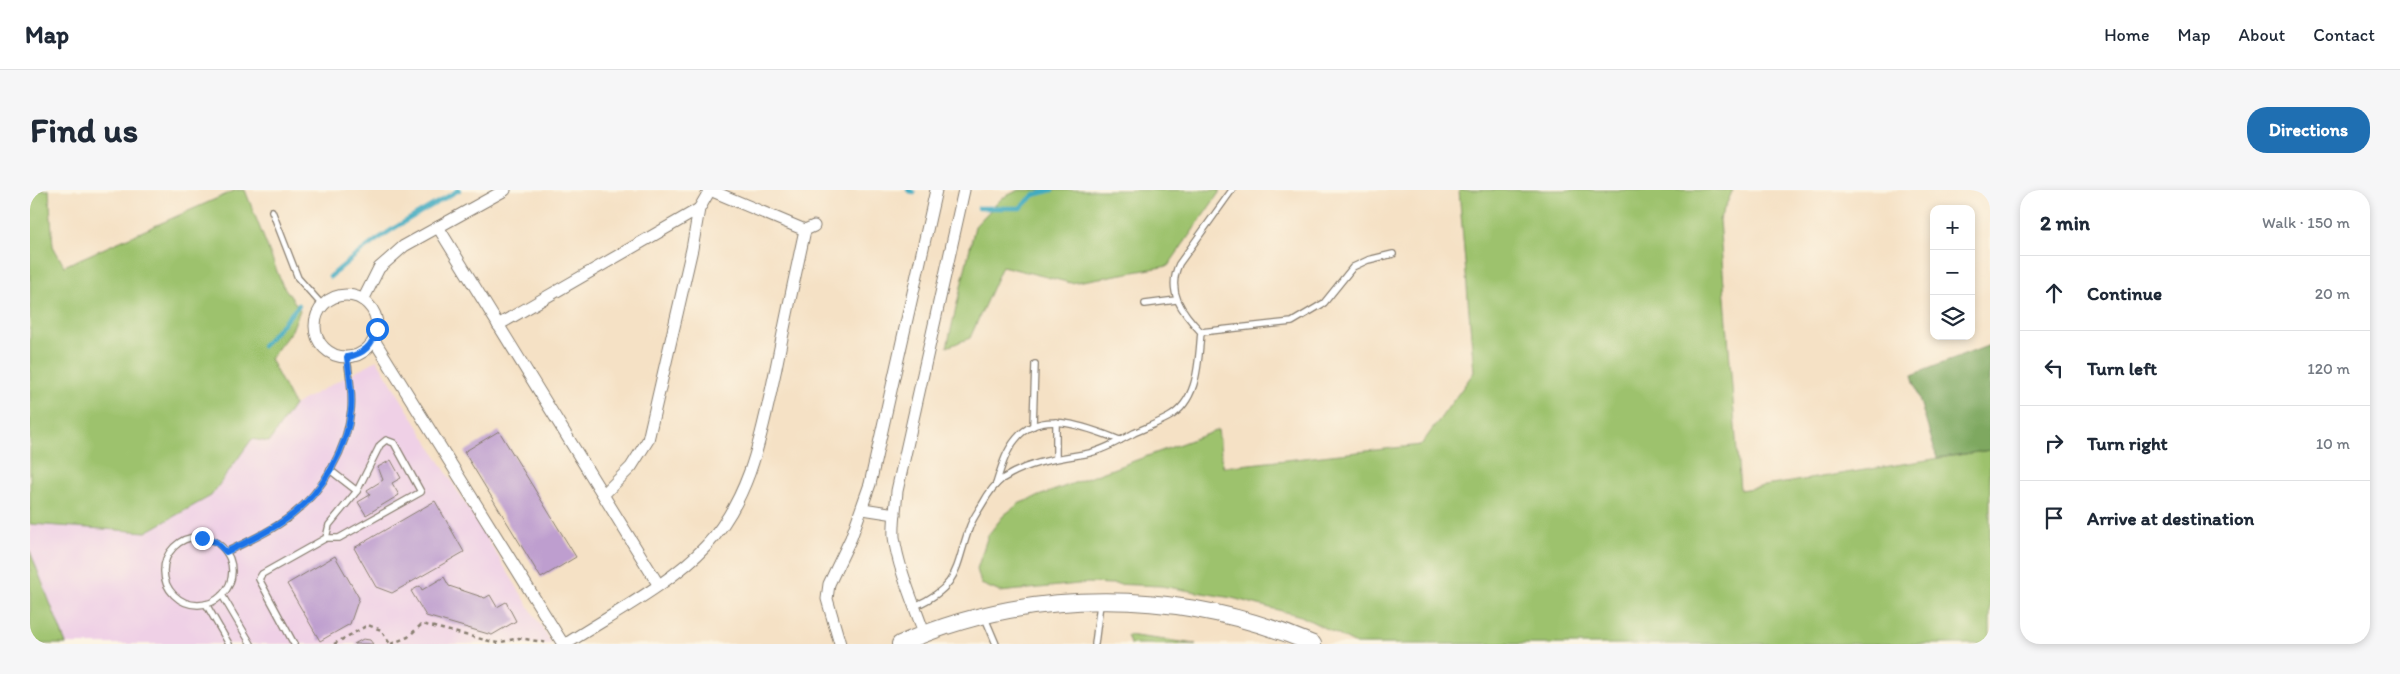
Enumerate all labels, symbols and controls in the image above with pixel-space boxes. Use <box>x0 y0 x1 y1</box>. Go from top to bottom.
text: Map <box>25 20 69 49</box>
text: Home <box>2104 24 2150 46</box>
text: Map <box>2178 24 2211 46</box>
text: About <box>2239 24 2285 46</box>
text: Contact <box>2313 24 2375 46</box>
button: Directions <box>2247 107 2370 153</box>
text: Find us <box>30 109 138 151</box>
map controls <box>1930 205 1975 340</box>
button: + <box>1930 205 1975 250</box>
text: 2 min <box>2040 210 2090 235</box>
text: Walk · 150 m <box>2262 213 2350 232</box>
button: − <box>1930 250 1975 295</box>
icon: ahead <box>2040 279 2068 307</box>
text: Continue <box>2087 282 2162 305</box>
text: 20 m <box>2315 284 2350 303</box>
button: layers <box>1930 295 1975 340</box>
route start <box>366 318 389 341</box>
icon: left <box>2040 354 2068 382</box>
text: Turn left <box>2087 357 2157 380</box>
text: 120 m <box>2307 359 2350 378</box>
icon: right <box>2040 429 2068 457</box>
text: Turn right <box>2087 432 2168 455</box>
text: 10 m <box>2316 434 2350 453</box>
icon: arrive <box>2040 504 2068 532</box>
text: Arrive at destination <box>2087 507 2254 530</box>
route end <box>191 527 214 550</box>

